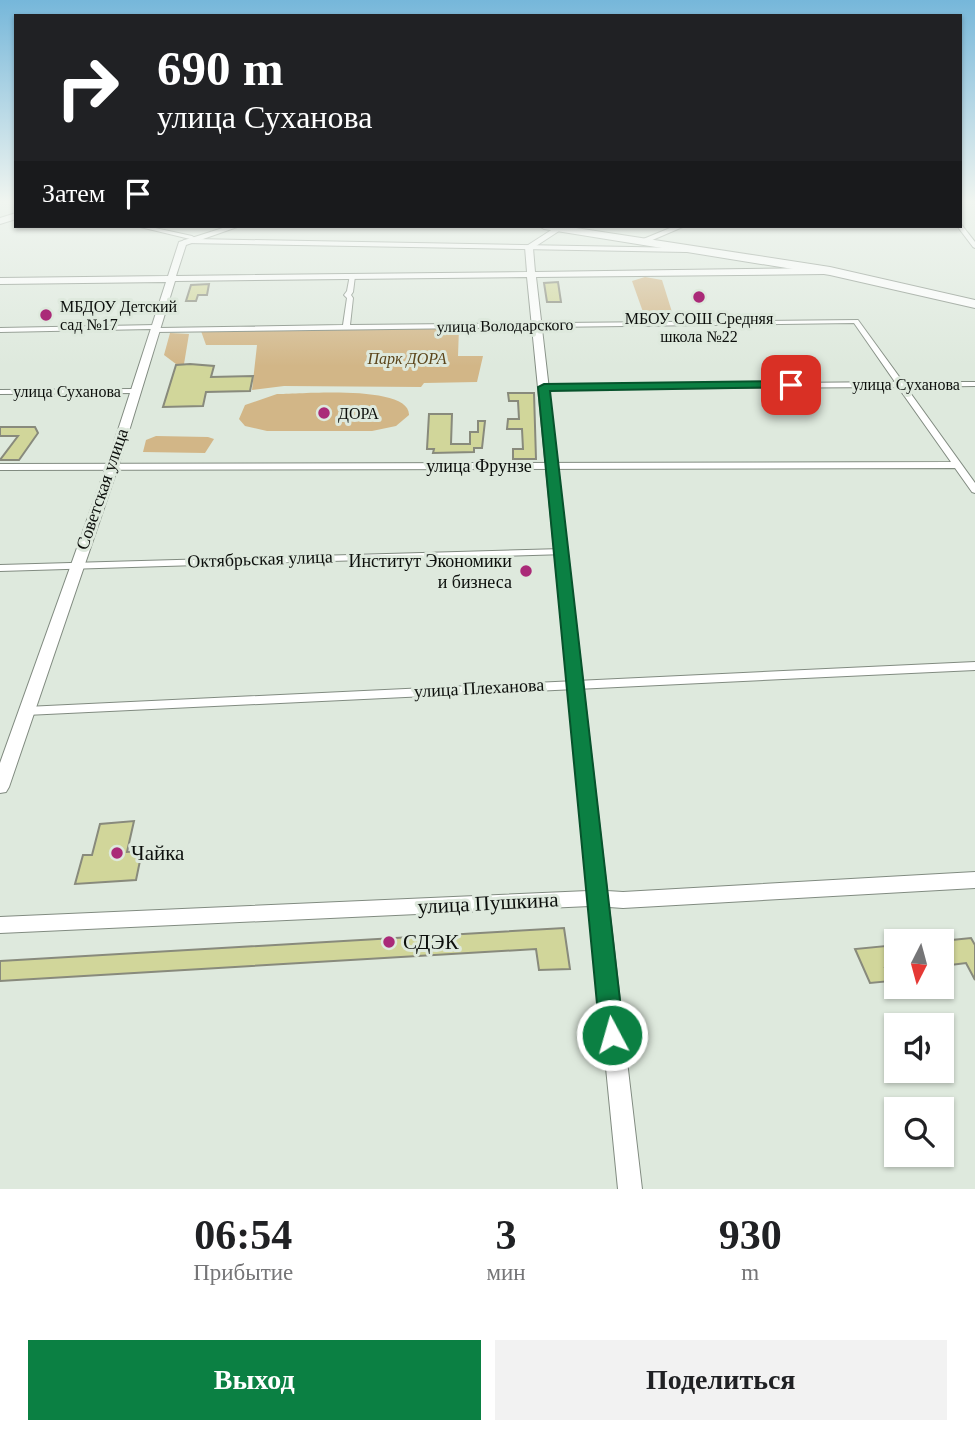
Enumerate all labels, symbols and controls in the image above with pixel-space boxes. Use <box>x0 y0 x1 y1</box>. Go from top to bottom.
text: 690 m <box>157 41 284 96</box>
icon: right <box>42 42 133 133</box>
text: улица Суханова <box>157 99 372 135</box>
icon: arrive <box>119 175 157 213</box>
text: Затем <box>42 179 105 208</box>
marker: МБОУ СОШ Средняя школа №22 <box>691 289 707 305</box>
place label: МБДОУ Детский сад №17 <box>60 298 178 334</box>
marker: МБДОУ Детский сад №17 <box>38 307 54 323</box>
place label: МБОУ СОШ Средняя школа №22 <box>625 310 774 345</box>
street label: улица Володарского <box>436 316 574 336</box>
park label: Парк ДОРА <box>367 350 447 368</box>
pin <box>761 355 821 415</box>
icon: arrive <box>772 366 810 404</box>
street label: улица Суханова <box>852 376 960 394</box>
street label: улица Суханова <box>13 383 121 401</box>
marker: ДОРА <box>316 405 332 421</box>
place label: ДОРА <box>338 405 379 423</box>
street label: Советская улица <box>72 426 132 552</box>
street label: улица Фрунзе <box>426 456 532 476</box>
street label: Октябрьская улица <box>187 546 333 572</box>
place label: Институт Экономики и бизнеса <box>348 551 512 592</box>
marker: Институт Экономики и бизнеса <box>518 563 534 579</box>
street label: улица Плеханова <box>413 675 545 701</box>
place label: Чайка <box>131 841 185 865</box>
marker: Чайка <box>109 845 125 861</box>
street label: улица Пушкина <box>417 887 560 919</box>
north arrow <box>884 929 954 999</box>
map controls <box>884 929 954 1167</box>
place label: СДЭК <box>403 930 460 954</box>
marker: СДЭК <box>381 934 397 950</box>
position arrow <box>575 998 649 1072</box>
button: sound <box>884 1013 954 1083</box>
button: search <box>884 1097 954 1167</box>
text: 06:54 <box>194 1212 292 1258</box>
text: 3 <box>496 1212 517 1258</box>
text: 930 <box>719 1212 782 1258</box>
text: Прибытие <box>193 1260 293 1285</box>
text: мин <box>486 1260 526 1285</box>
text: m <box>741 1260 759 1285</box>
button: Выход <box>28 1340 481 1420</box>
button: Поделиться <box>495 1340 947 1420</box>

